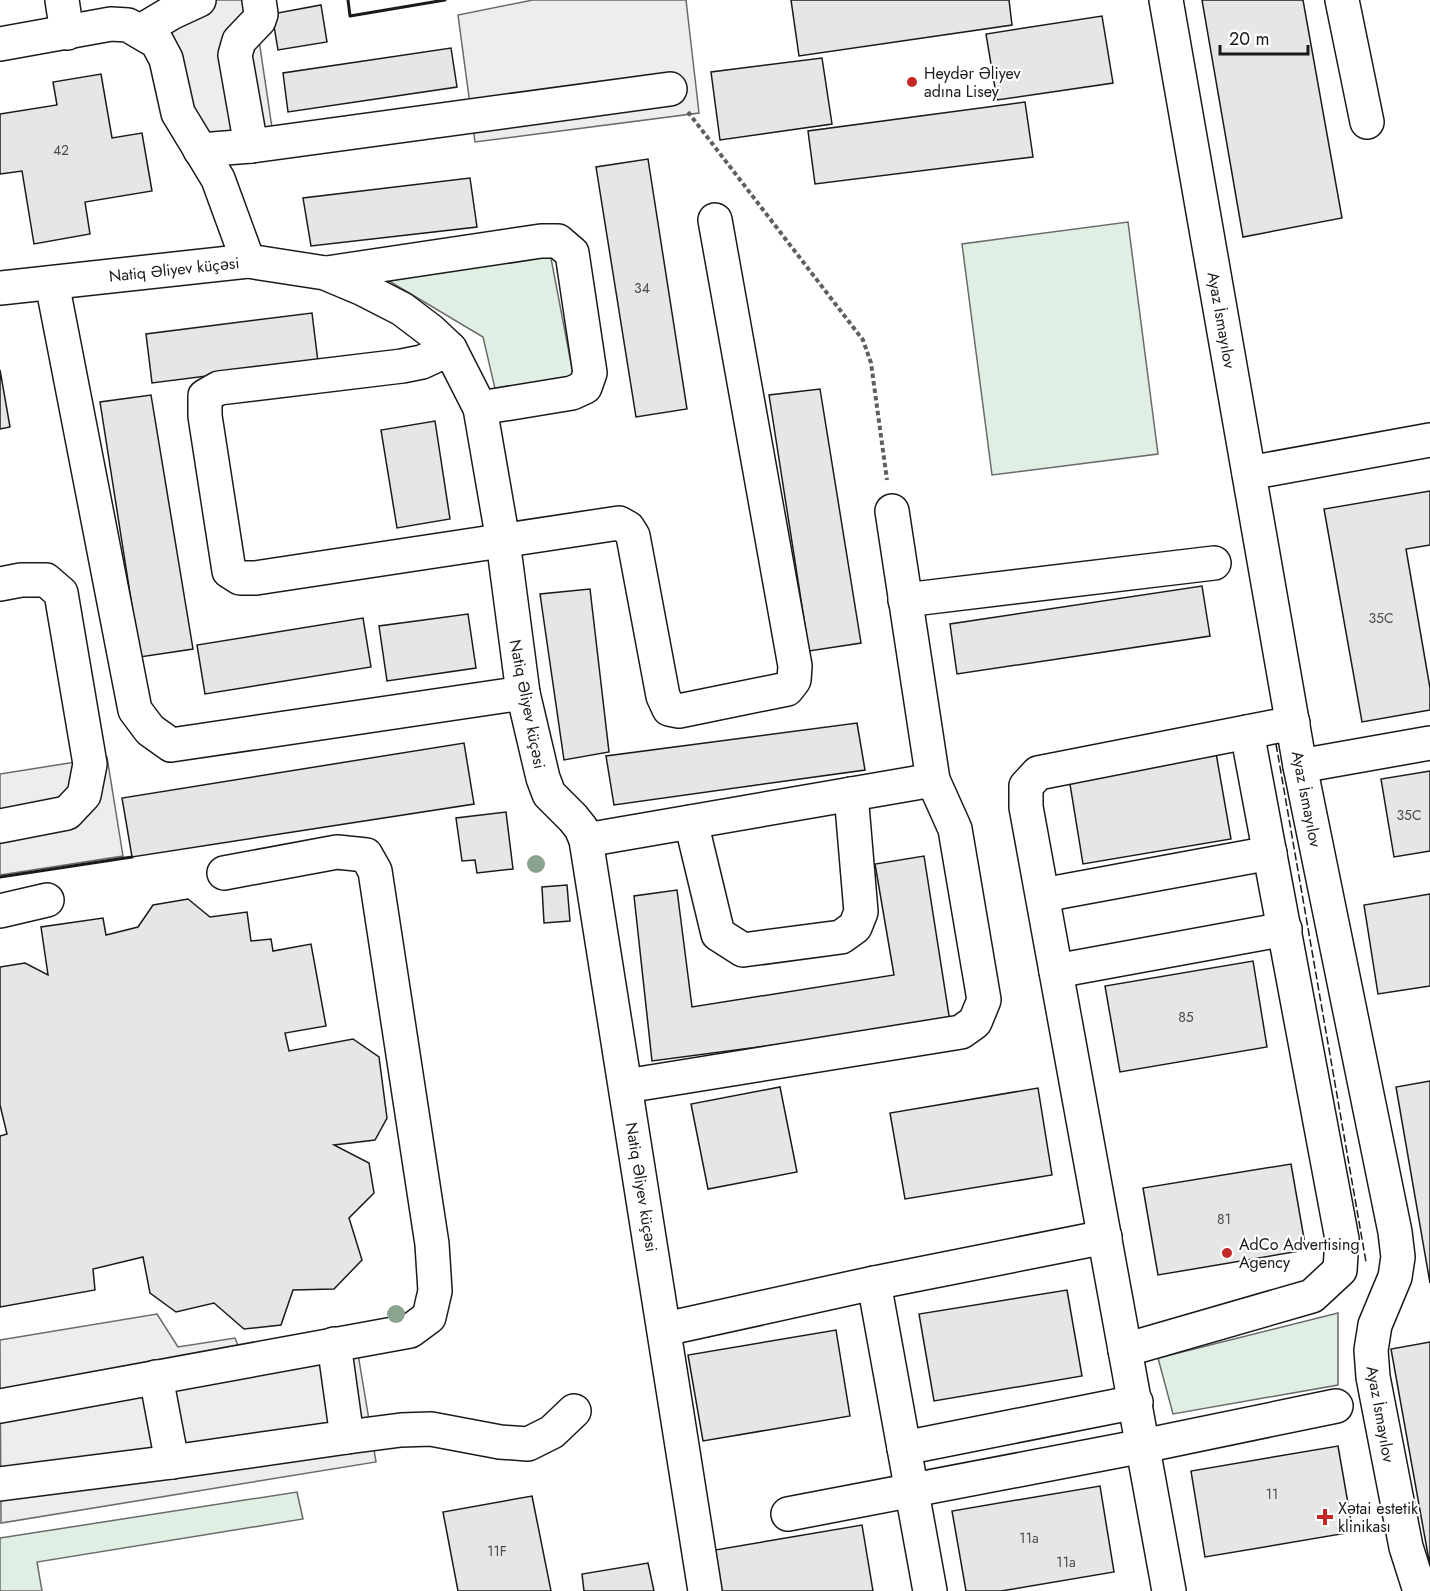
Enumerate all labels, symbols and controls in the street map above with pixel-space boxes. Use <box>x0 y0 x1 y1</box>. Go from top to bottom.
scale bar <box>1220 18 1308 56</box>
text: 20 m <box>1229 26 1269 52</box>
place label: Heydər Əliyev adına Lisey <box>924 62 1021 103</box>
marker: Heydər Əliyev adına Lisey <box>905 75 919 89</box>
house number: 42 <box>53 140 69 160</box>
street label: Natiq Əliyev küçəsi <box>108 251 240 288</box>
street label: Ayaz İsmayılov <box>1202 270 1241 371</box>
house number: 34 <box>634 278 650 298</box>
house number: 35C <box>1368 608 1394 628</box>
street label: Natiq Əliyev küçəsi <box>504 638 551 771</box>
street label: Ayaz İsmayılov <box>1286 749 1327 850</box>
house number: 35C <box>1396 805 1422 825</box>
house number: 85 <box>1178 1007 1194 1027</box>
street label: Natiq Əliyev küçəsi <box>620 1121 663 1254</box>
house number: 81 <box>1217 1209 1231 1229</box>
place label: AdCo Advertising Agency <box>1239 1233 1360 1274</box>
marker: AdCo Advertising Agency <box>1220 1246 1234 1260</box>
street label: Ayaz İsmayılov <box>1361 1364 1400 1465</box>
house number: 11 <box>1266 1484 1278 1504</box>
place label: Xətai estetik klinikası <box>1338 1497 1419 1538</box>
marker: Xətai estetik klinikası <box>1316 1508 1334 1526</box>
house number: 11a <box>1019 1528 1039 1548</box>
house number: 11F <box>487 1541 507 1561</box>
house number: 11a <box>1056 1552 1076 1572</box>

